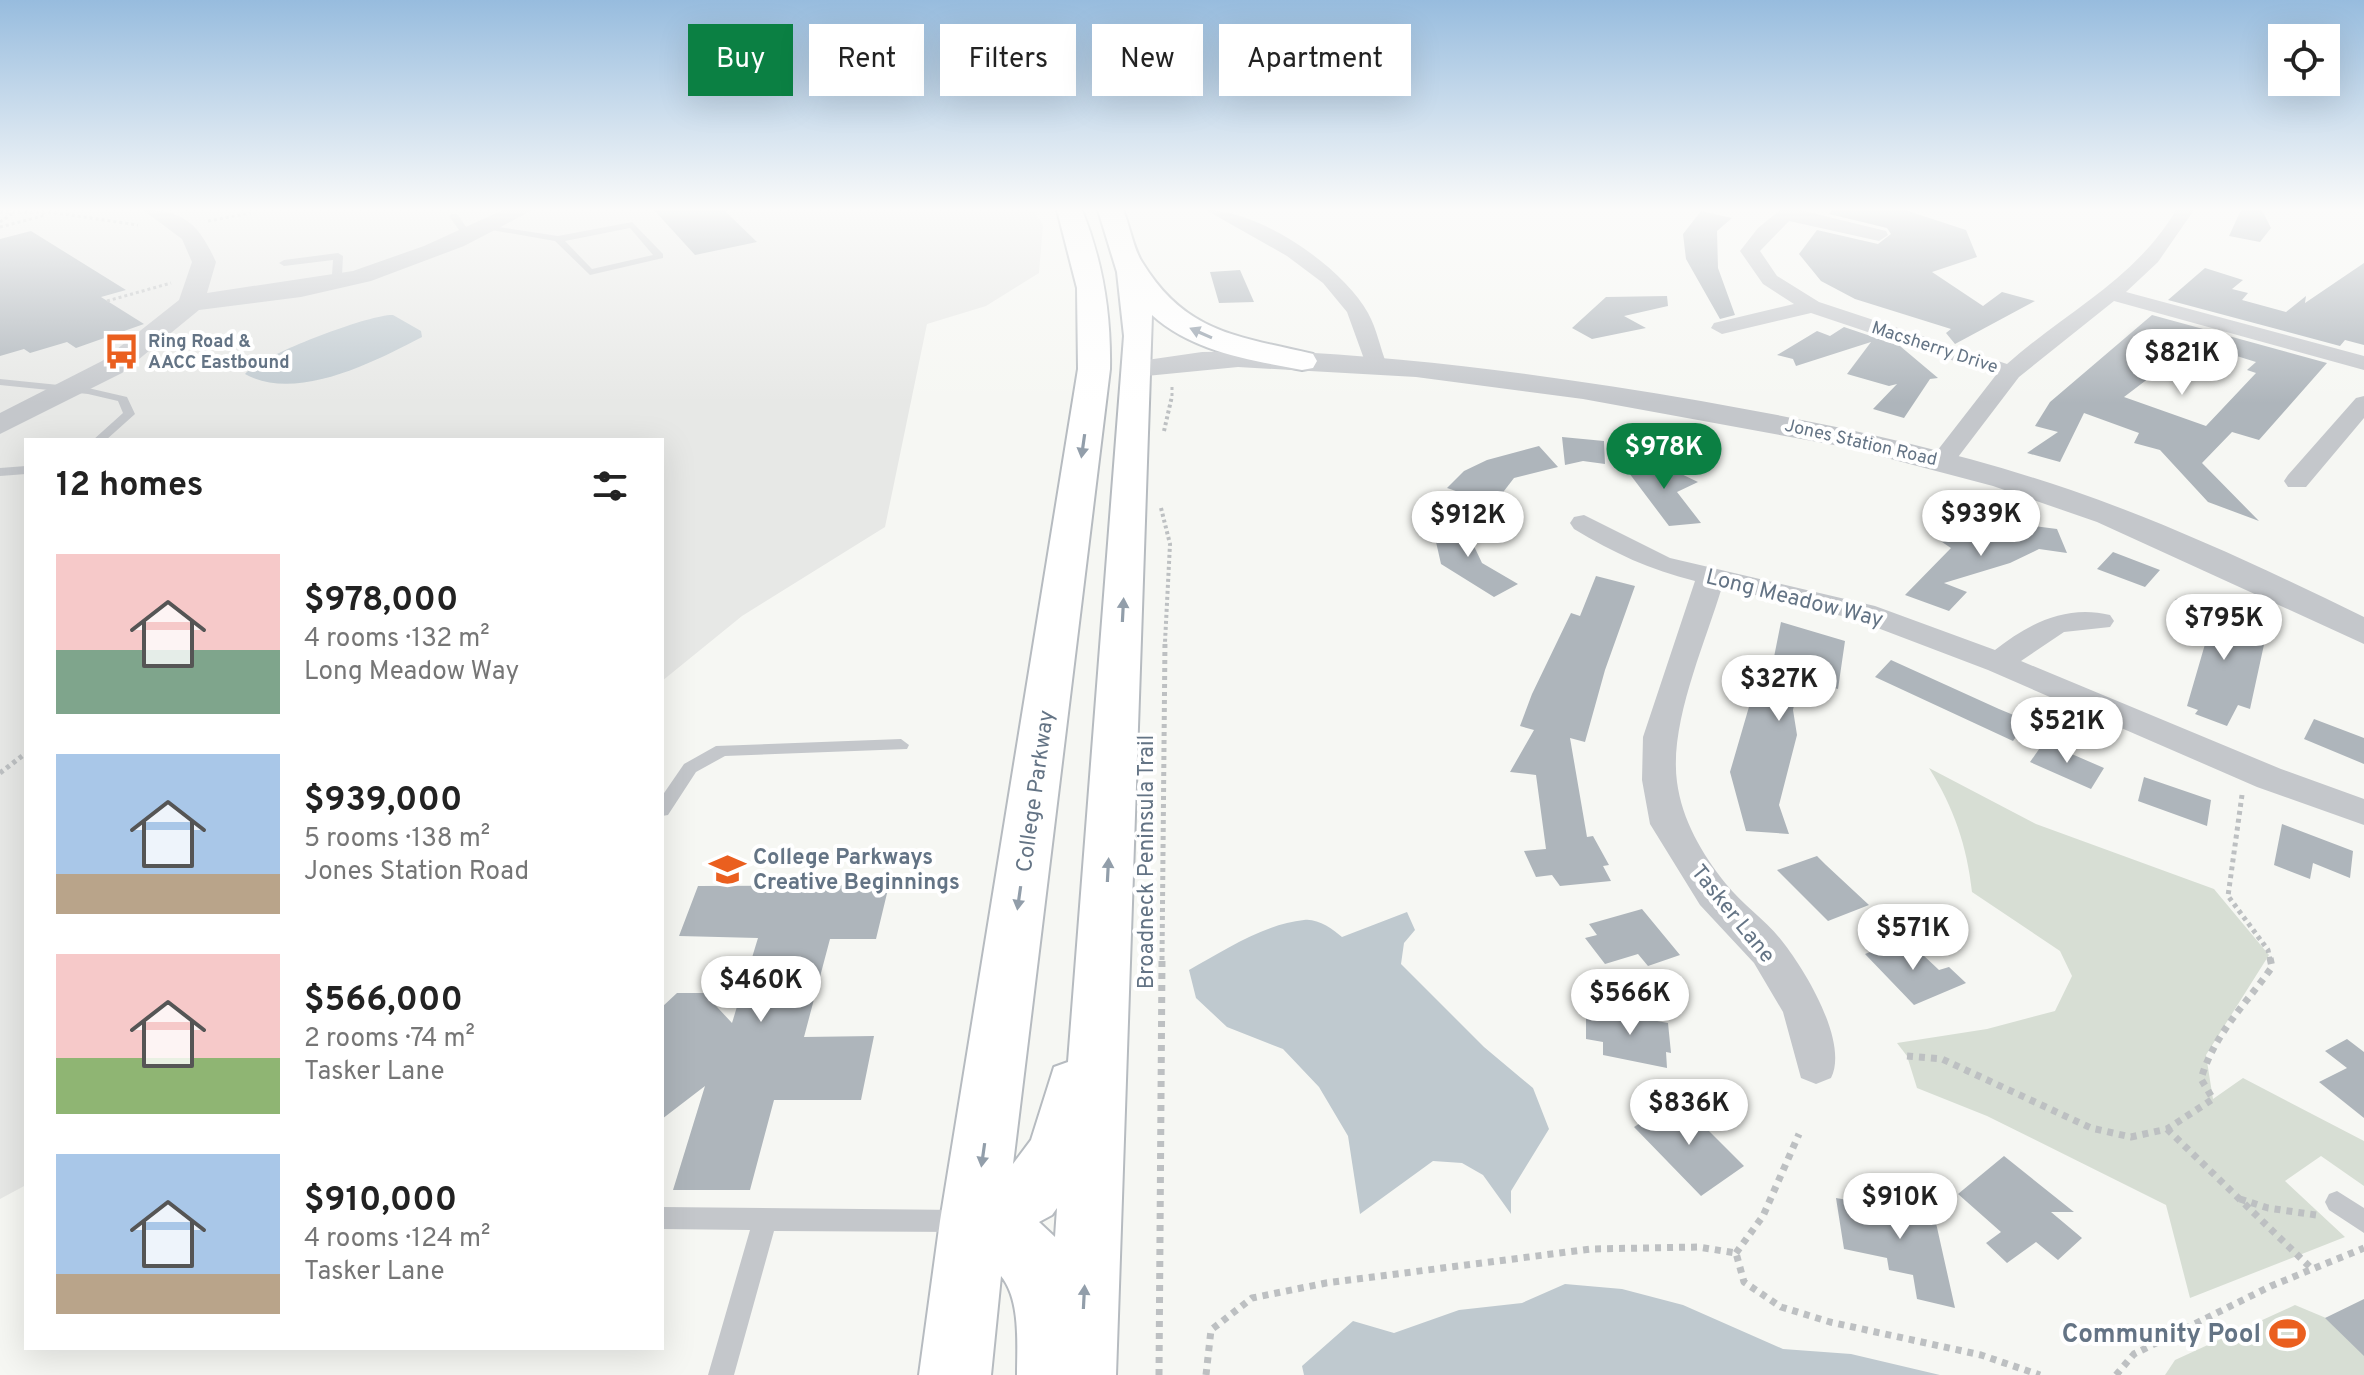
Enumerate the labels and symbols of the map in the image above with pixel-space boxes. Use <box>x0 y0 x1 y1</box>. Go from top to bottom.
street label: Macsherry Drive <box>1868 317 2001 380</box>
one-way arrow <box>1189 326 1212 339</box>
pin: $821K <box>2126 329 2238 397</box>
place label: Ring Road & AACC Eastbound <box>148 331 290 375</box>
bus stop icon: Ring Road & AACC Eastbound <box>103 332 141 370</box>
street label: Jones Station Road <box>1782 415 1939 472</box>
pin: $978K <box>1608 423 1720 491</box>
one-way arrow <box>1076 434 1089 459</box>
pin: $939K <box>1925 490 2037 558</box>
pin: $912K <box>1412 491 1524 559</box>
street label: Long Meadow Way <box>1703 564 1886 635</box>
pin: $795K <box>2168 594 2280 662</box>
one-way arrow <box>1116 597 1129 622</box>
pin: $327K <box>1723 655 1835 723</box>
pin: $521K <box>2011 697 2123 765</box>
street label: College Parkway <box>1012 709 1061 874</box>
street label: Broadneck Peninsula Trail <box>1134 735 1161 989</box>
place label: College Parkways Creative Beginnings <box>753 845 960 897</box>
school or university icon: College Parkways Creative Beginnings <box>708 850 746 888</box>
one-way arrow <box>1101 857 1114 882</box>
street label: Tasker Lane <box>1684 860 1780 969</box>
one-way arrow <box>1012 885 1025 910</box>
pin: $571K <box>1857 904 1969 972</box>
pin: $460K <box>705 956 817 1024</box>
pin: $566K <box>1574 969 1686 1037</box>
pin: $836K <box>1633 1079 1745 1147</box>
one-way arrow <box>976 1143 989 1168</box>
pin: $910K <box>1844 1173 1956 1241</box>
one-way arrow <box>1078 1284 1091 1309</box>
sports icon: Community Pool <box>2268 1314 2306 1352</box>
place label: Community Pool <box>2062 1319 2261 1352</box>

